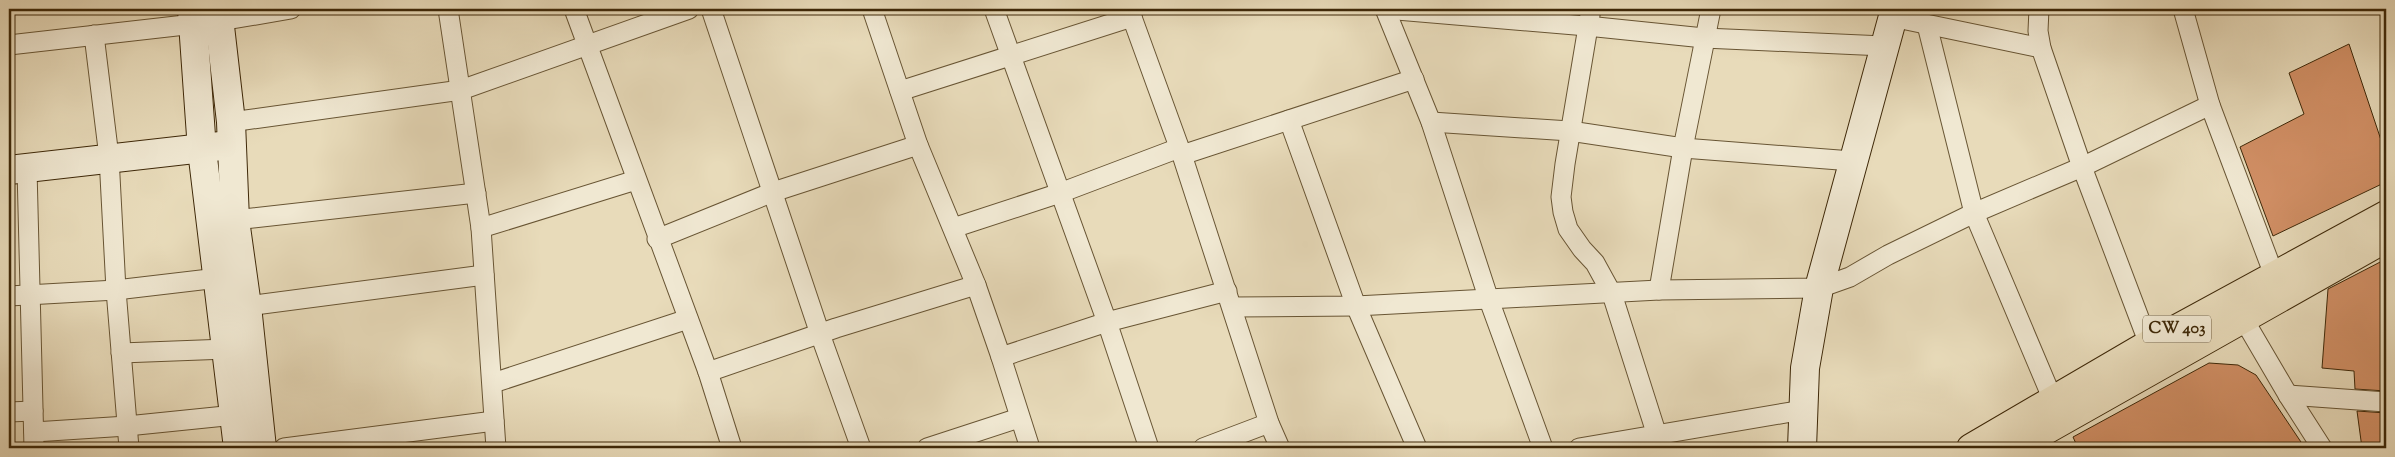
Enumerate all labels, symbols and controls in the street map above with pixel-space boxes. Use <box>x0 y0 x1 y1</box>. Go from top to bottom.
road number: CW 403 <box>2143 316 2211 342</box>

